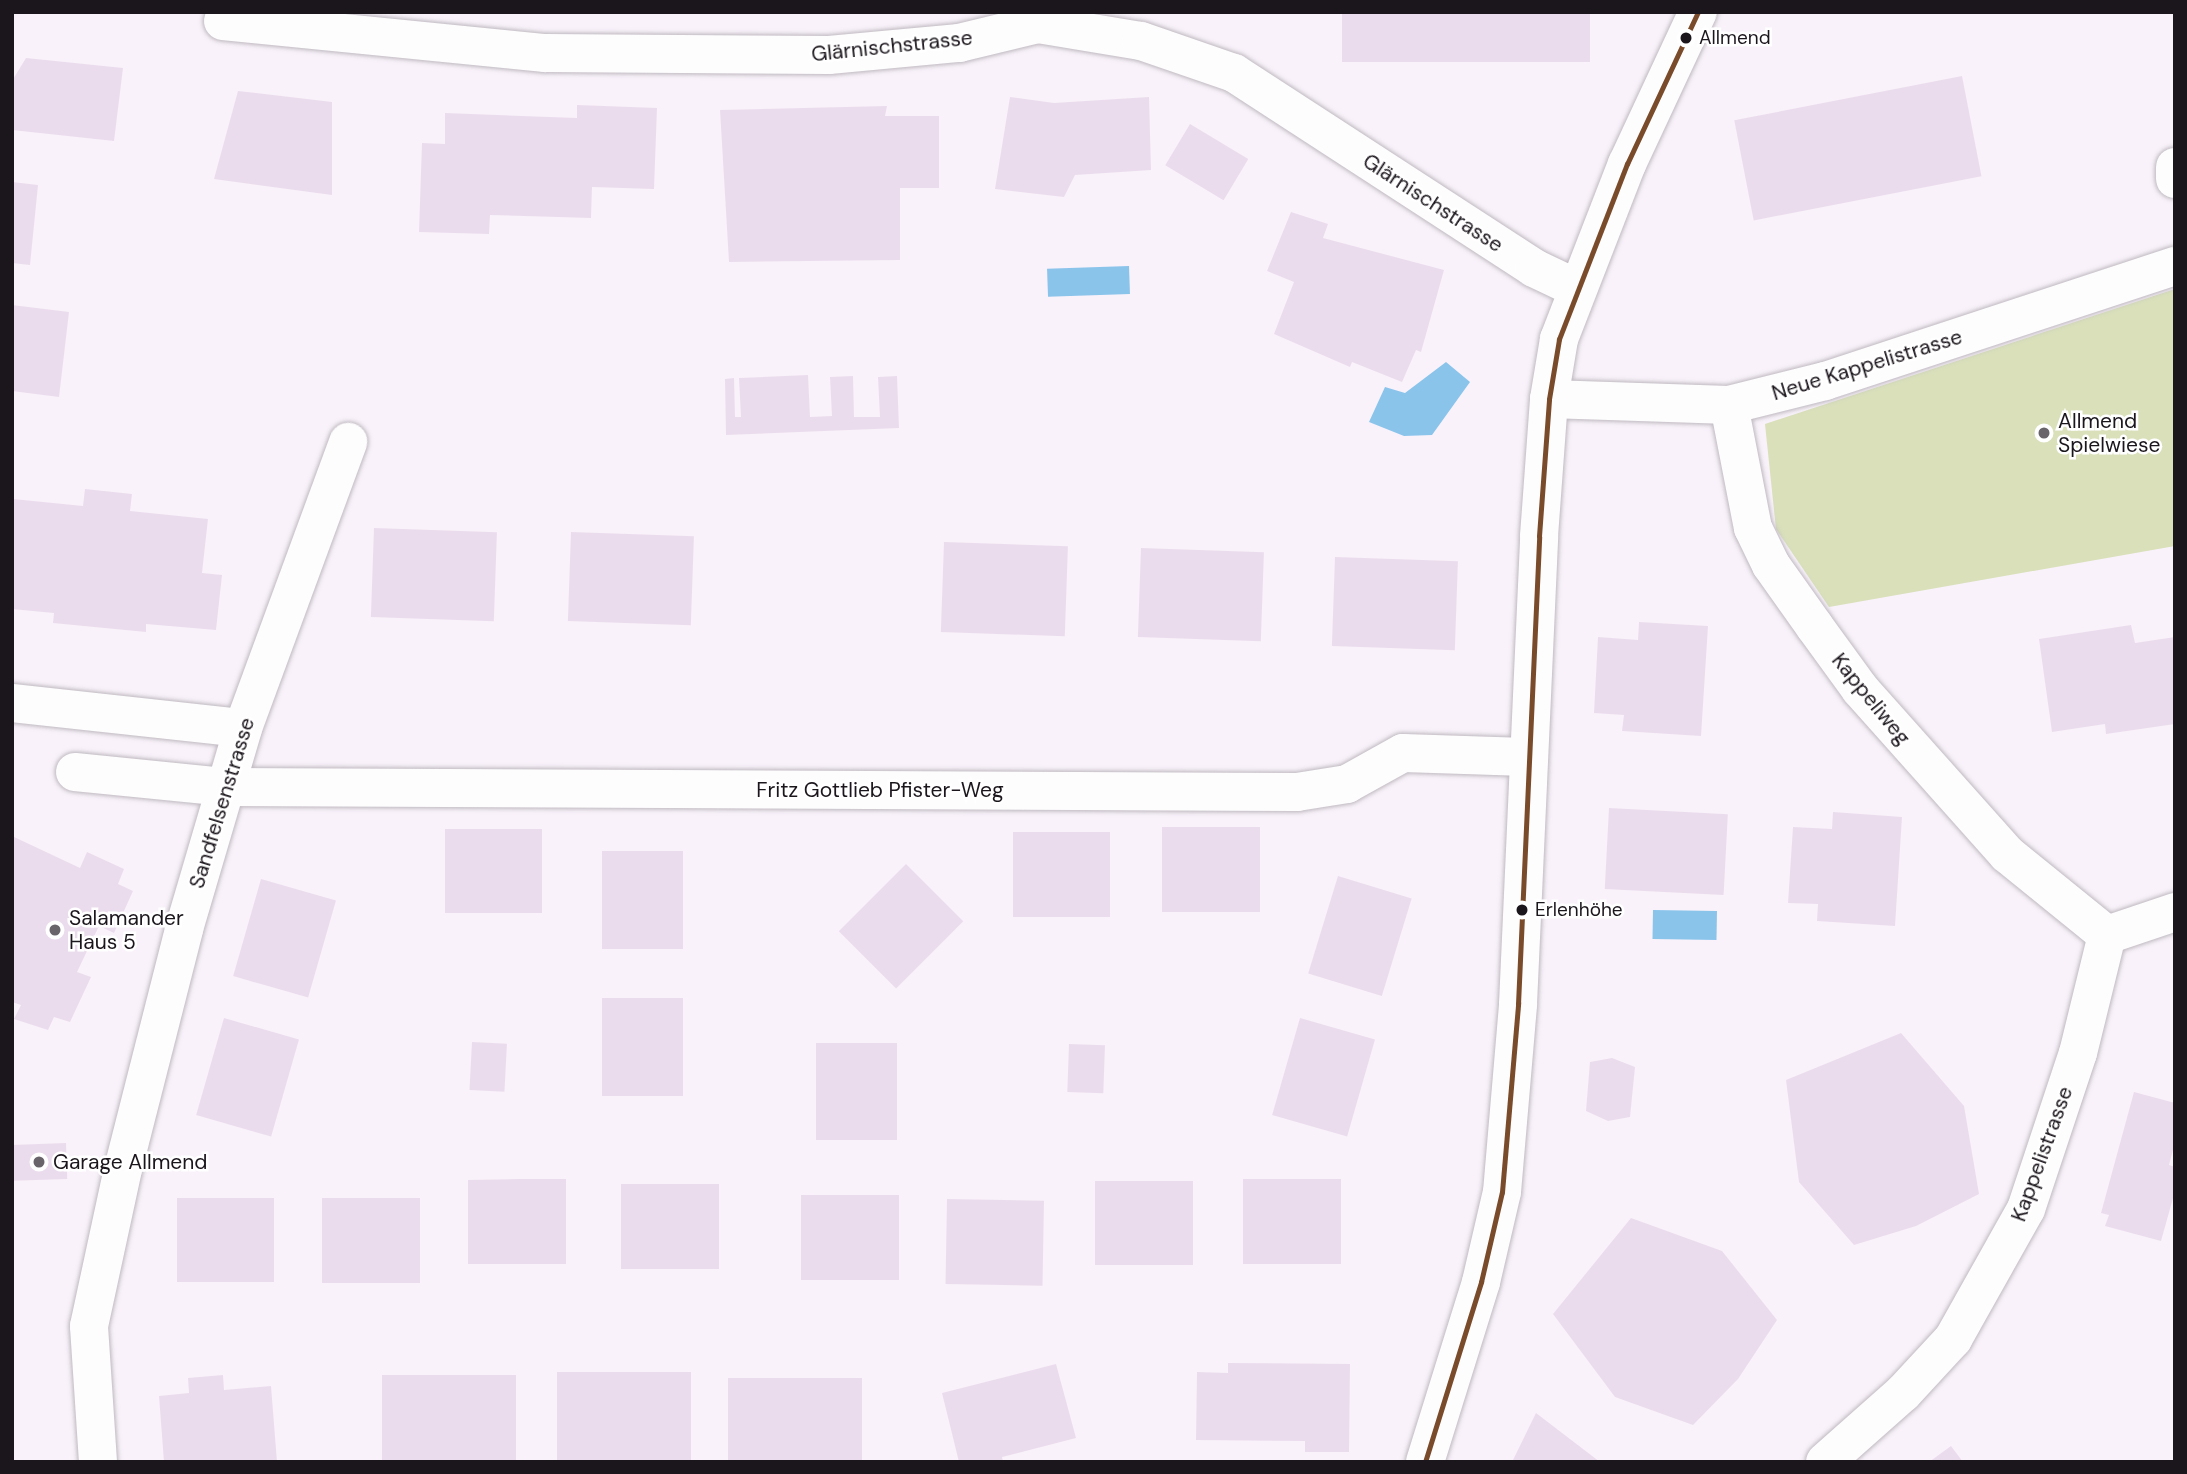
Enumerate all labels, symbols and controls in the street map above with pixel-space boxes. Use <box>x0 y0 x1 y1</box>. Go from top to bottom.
street label: Glärnischstrasse <box>810 25 974 67</box>
place label: Allmend <box>1699 27 1771 49</box>
marker: Allmend <box>1679 31 1693 45</box>
street label: Glärnischstrasse <box>1358 148 1508 258</box>
street label: Neue Kappelistrasse <box>1769 324 1965 406</box>
place label: Allmend Spielwiese <box>2058 408 2160 458</box>
marker: Allmend Spielwiese <box>2036 425 2052 441</box>
street label: Kappeliweg <box>1826 648 1916 750</box>
street label: Sandfelsenstrasse <box>184 715 260 891</box>
street label: Fritz Gottlieb Pfister-Weg <box>756 777 1004 803</box>
place label: Erlenhöhe <box>1535 899 1623 921</box>
marker: Erlenhöhe <box>1515 903 1529 917</box>
place label: Salamander Haus 5 <box>69 905 184 955</box>
marker: Salamander Haus 5 <box>47 922 63 938</box>
street label: Kappelistrasse <box>2006 1083 2078 1225</box>
place label: Garage Allmend <box>53 1149 208 1175</box>
marker: Garage Allmend <box>31 1154 47 1170</box>

